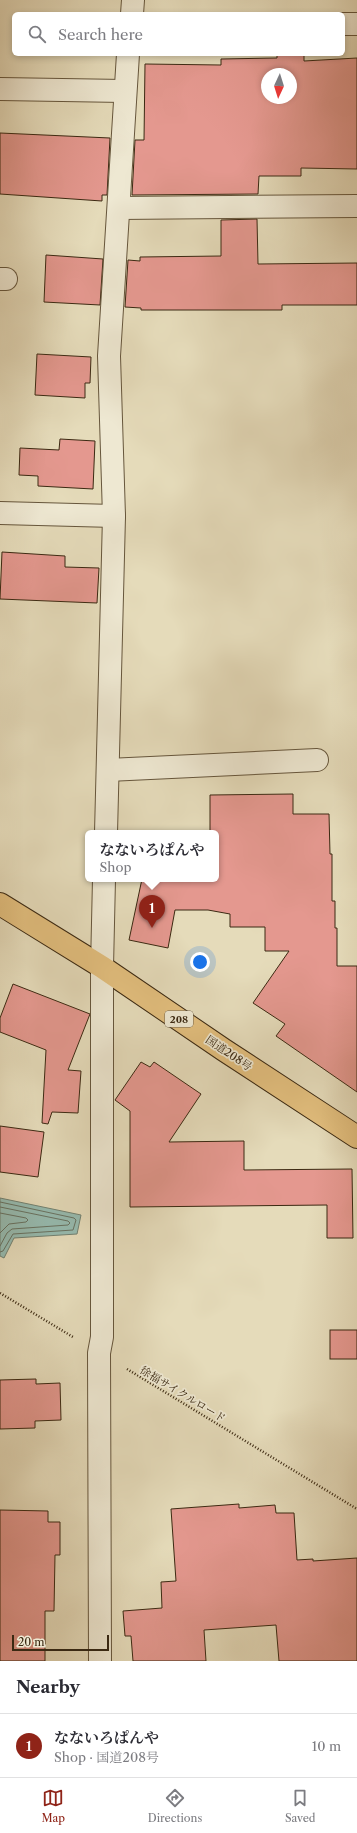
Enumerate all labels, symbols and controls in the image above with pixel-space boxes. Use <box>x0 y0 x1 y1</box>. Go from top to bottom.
search box <box>12 12 345 56</box>
icon: search <box>26 23 48 45</box>
text: Search here <box>58 25 143 44</box>
north arrow <box>261 68 297 104</box>
popup <box>85 830 219 882</box>
text: なないろぱんや <box>99 840 205 859</box>
text: Shop <box>99 859 131 875</box>
pin: 1 <box>139 895 165 928</box>
your location <box>190 952 210 972</box>
road number: 208 <box>165 1011 193 1027</box>
street label: 国道208号 <box>203 1032 255 1074</box>
street label: 徐福サイクルロード <box>138 1363 228 1425</box>
scale bar <box>12 1633 109 1652</box>
text: 20 m <box>18 1635 44 1649</box>
text: Nearby <box>16 1677 80 1697</box>
text: なないろぱんや <box>54 1728 159 1747</box>
text: 1 <box>26 1738 32 1754</box>
text: 10 m <box>312 1738 341 1754</box>
text: Shop · 国道208号 <box>54 1749 159 1765</box>
tab: Map <box>41 1787 65 1825</box>
tab: Directions <box>148 1787 202 1825</box>
tab: Saved <box>285 1787 316 1825</box>

